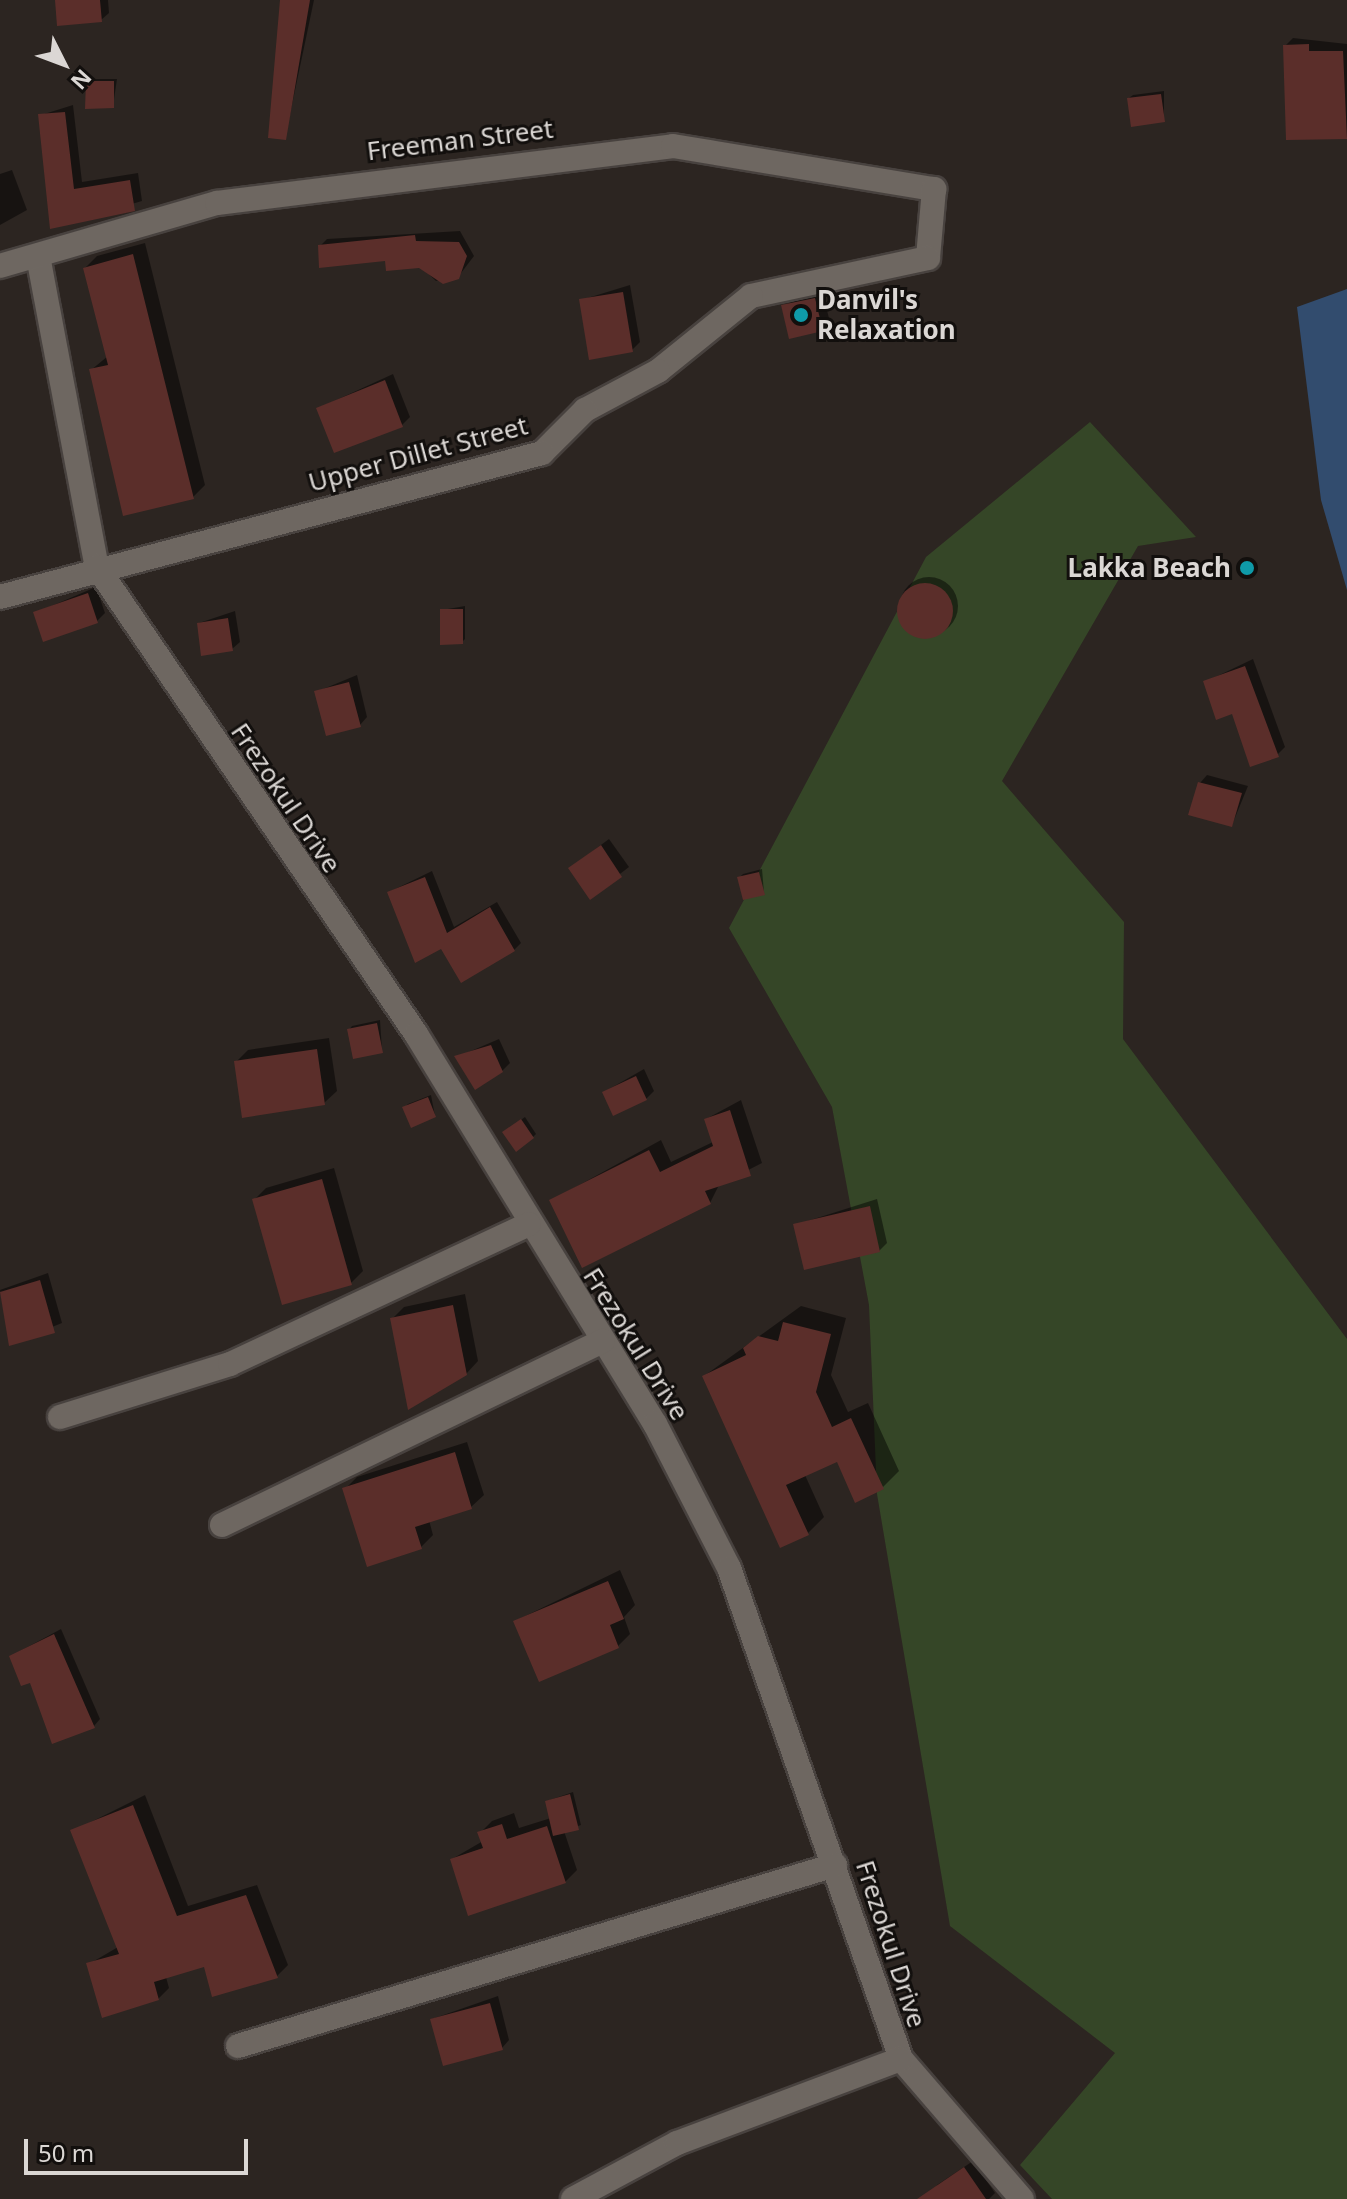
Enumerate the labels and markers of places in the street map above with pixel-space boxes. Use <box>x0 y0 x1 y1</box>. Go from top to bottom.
place label: Danvil's Relaxation <box>817 284 956 346</box>
marker: Danvil's Relaxation <box>792 306 810 324</box>
place label: Lakka Beach <box>1068 552 1231 584</box>
marker: Lakka Beach <box>1238 559 1256 577</box>

